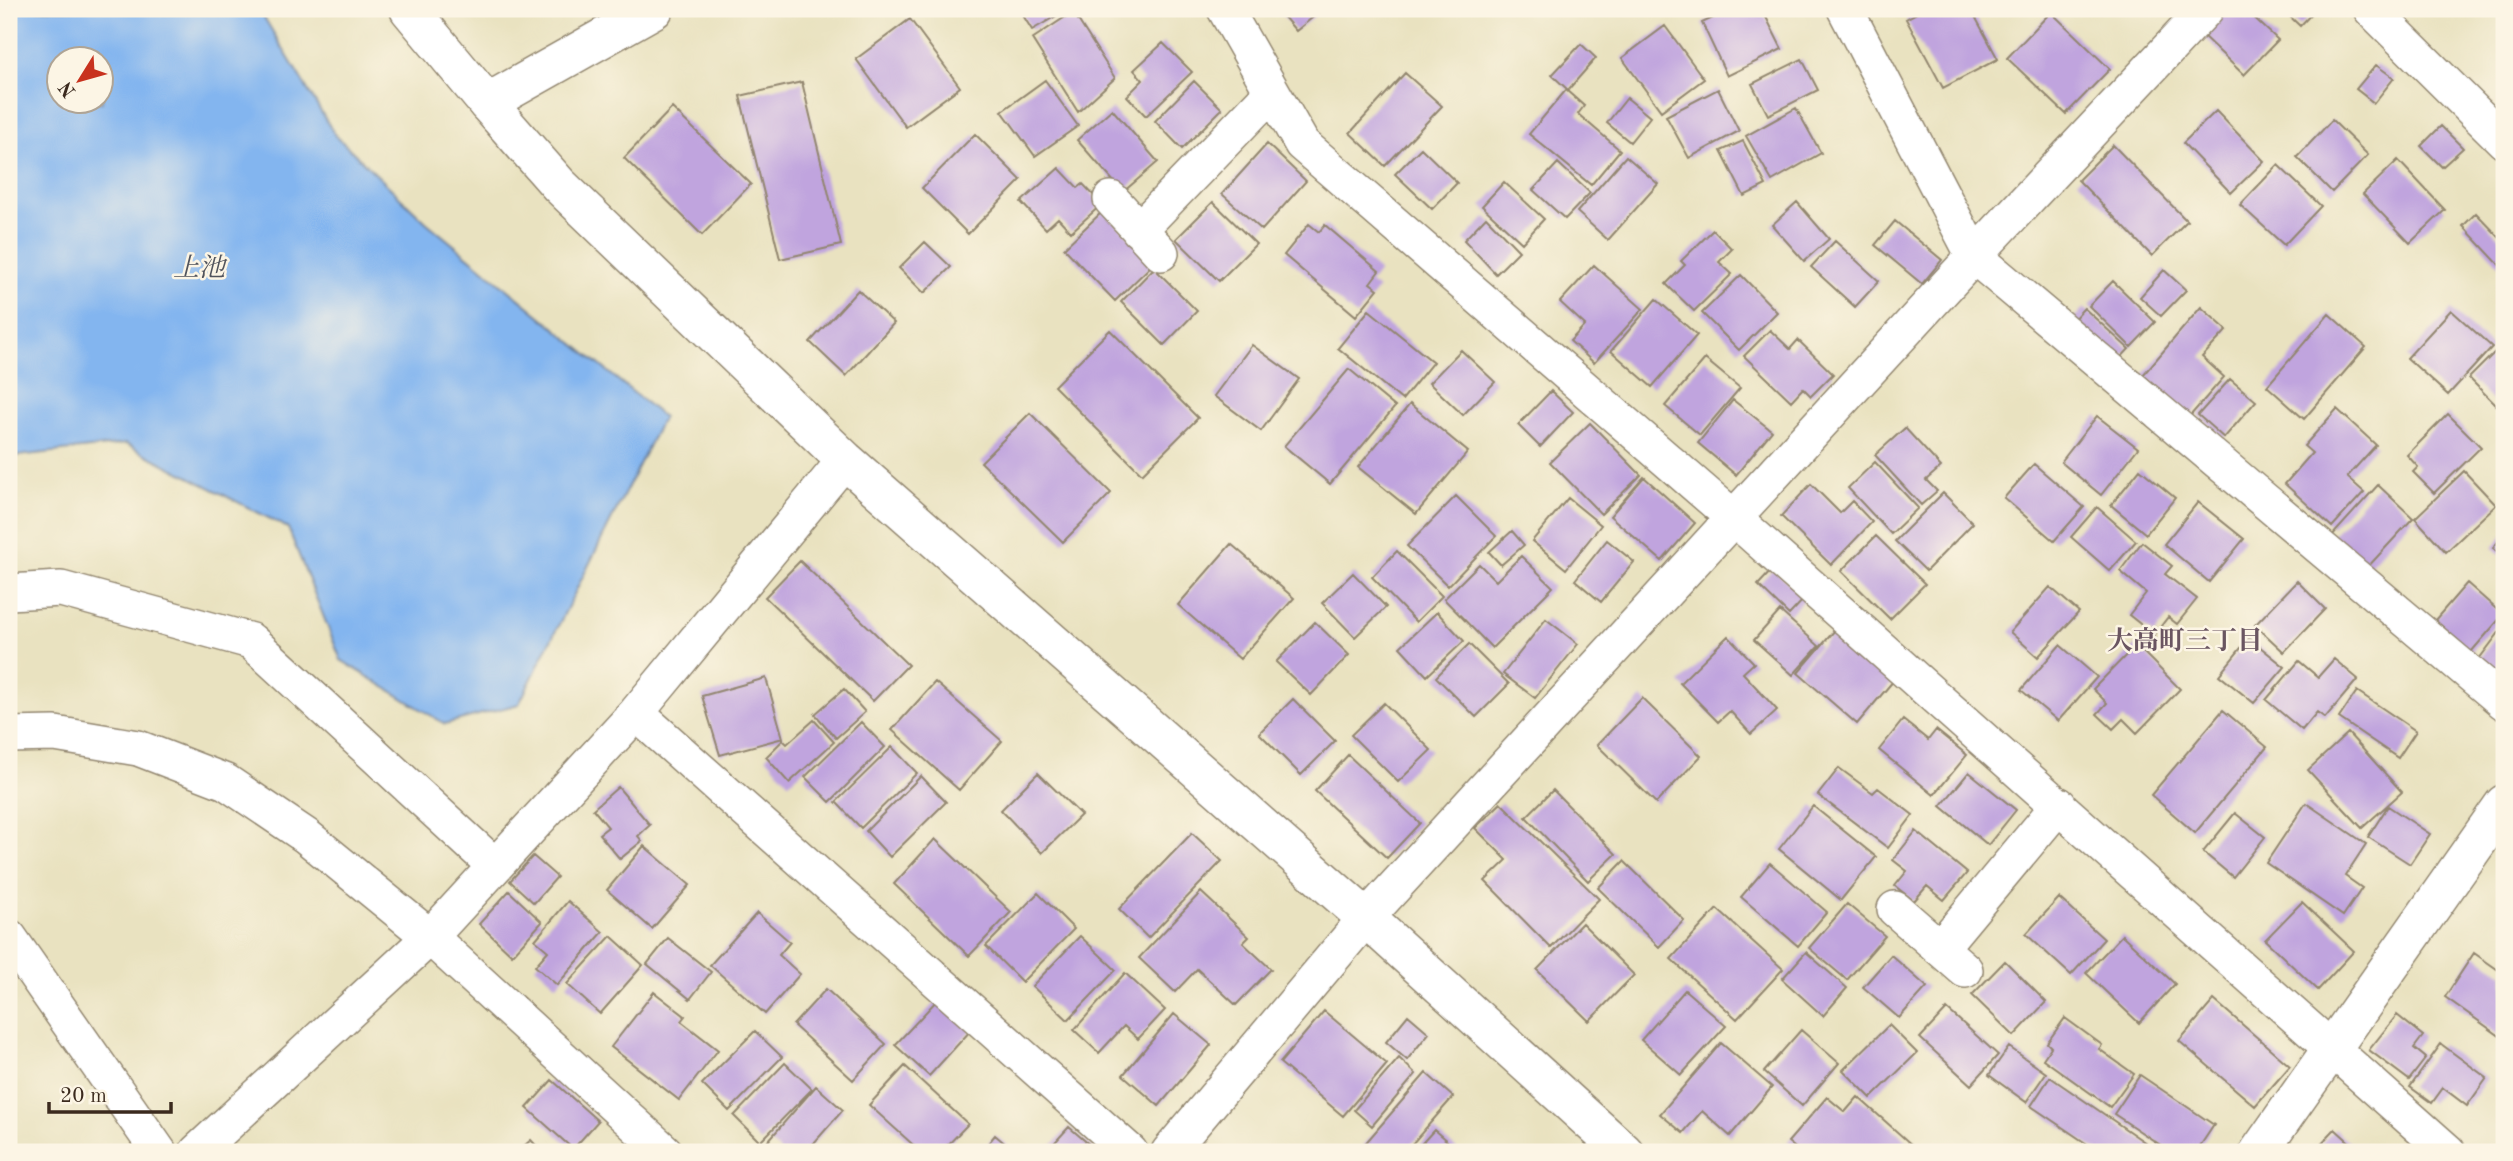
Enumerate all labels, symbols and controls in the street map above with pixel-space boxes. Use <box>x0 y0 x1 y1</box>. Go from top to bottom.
north arrow <box>46 46 116 116</box>
text: N <box>56 77 80 100</box>
water label: 上池 <box>173 254 228 282</box>
district label: 大高町三丁目 <box>2107 626 2263 655</box>
scale bar <box>49 1070 172 1114</box>
text: 20 m <box>60 1086 107 1107</box>

